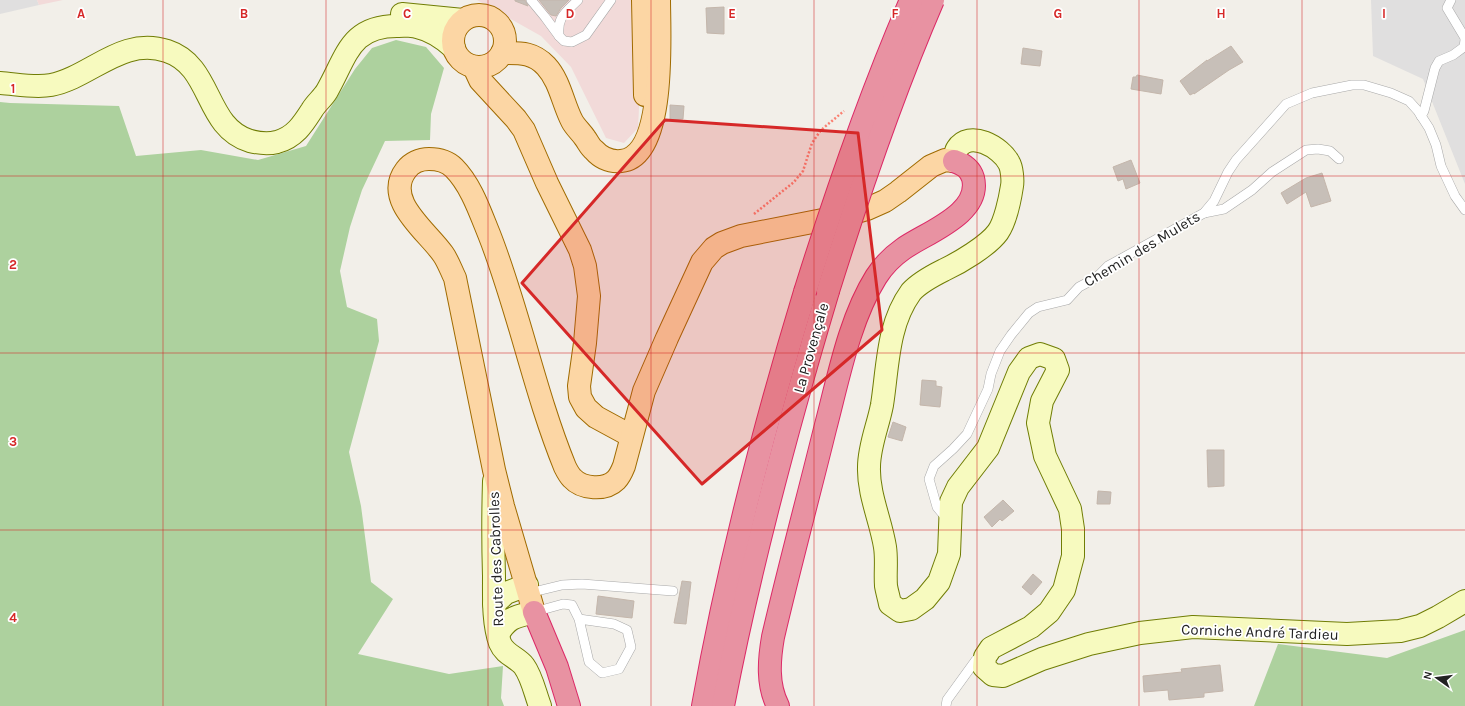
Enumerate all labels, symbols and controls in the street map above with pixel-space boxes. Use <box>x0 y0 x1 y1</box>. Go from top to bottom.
text: A <box>77 6 85 21</box>
text: B <box>240 6 248 21</box>
text: C <box>403 6 411 21</box>
text: D <box>566 6 575 21</box>
text: E <box>728 6 736 21</box>
text: F <box>891 6 899 21</box>
text: G <box>1054 6 1062 21</box>
text: H <box>1216 6 1226 21</box>
text: I <box>1382 6 1386 21</box>
text: 1 <box>11 81 15 96</box>
street label: Chemin des Mulets <box>1081 207 1203 291</box>
text: 2 <box>9 257 17 272</box>
street label: La Provençale <box>790 301 832 395</box>
text: 3 <box>9 434 17 449</box>
street label: Route des Cabrolles <box>485 491 507 627</box>
text: 4 <box>9 610 17 625</box>
street label: Corniche André Tardieu <box>1181 620 1339 644</box>
north arrow <box>1417 658 1457 698</box>
text: N <box>1421 670 1435 681</box>

